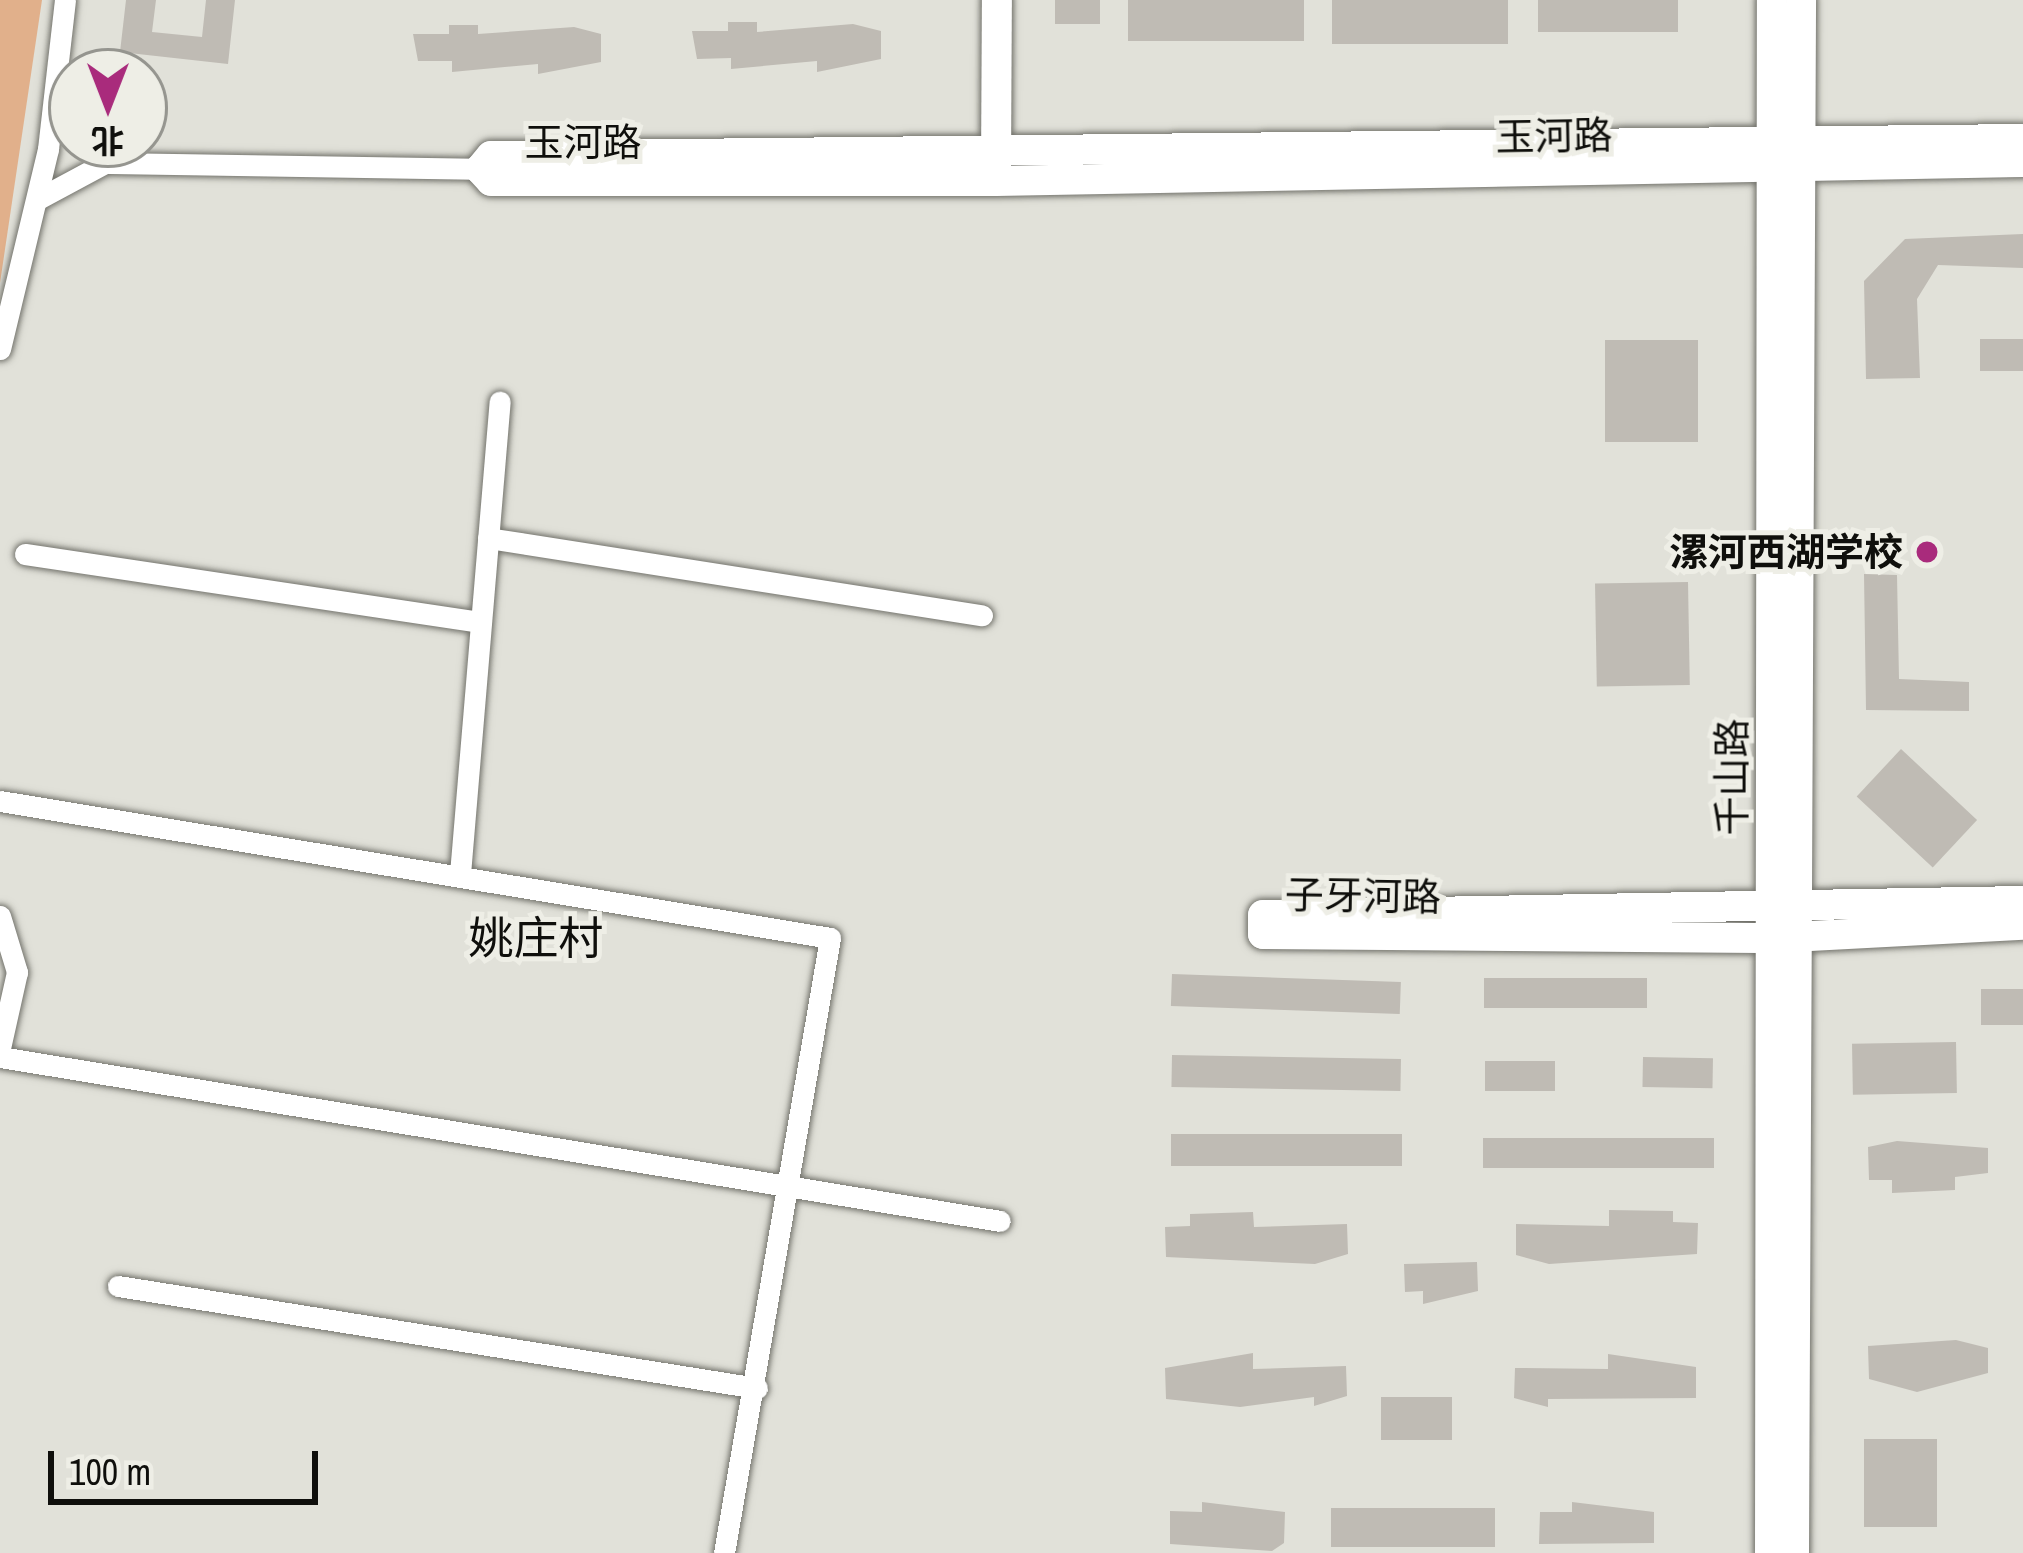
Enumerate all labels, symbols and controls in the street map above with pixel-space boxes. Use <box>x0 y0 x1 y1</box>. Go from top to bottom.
north arrow <box>48 48 168 168</box>
street label: 玉河路 <box>1495 112 1613 160</box>
text: 北 <box>92 119 125 163</box>
street label: 玉河路 <box>525 119 641 165</box>
place label: 漯河西湖学校 <box>1669 529 1903 575</box>
marker: 漯河西湖学校 <box>1914 539 1940 565</box>
street label: 千山路 <box>1709 719 1755 835</box>
street label: 子牙河路 <box>1285 871 1441 921</box>
district label: 姚庄村 <box>469 911 603 965</box>
scale bar <box>54 1427 324 1501</box>
text: 100 m <box>69 1448 151 1496</box>

